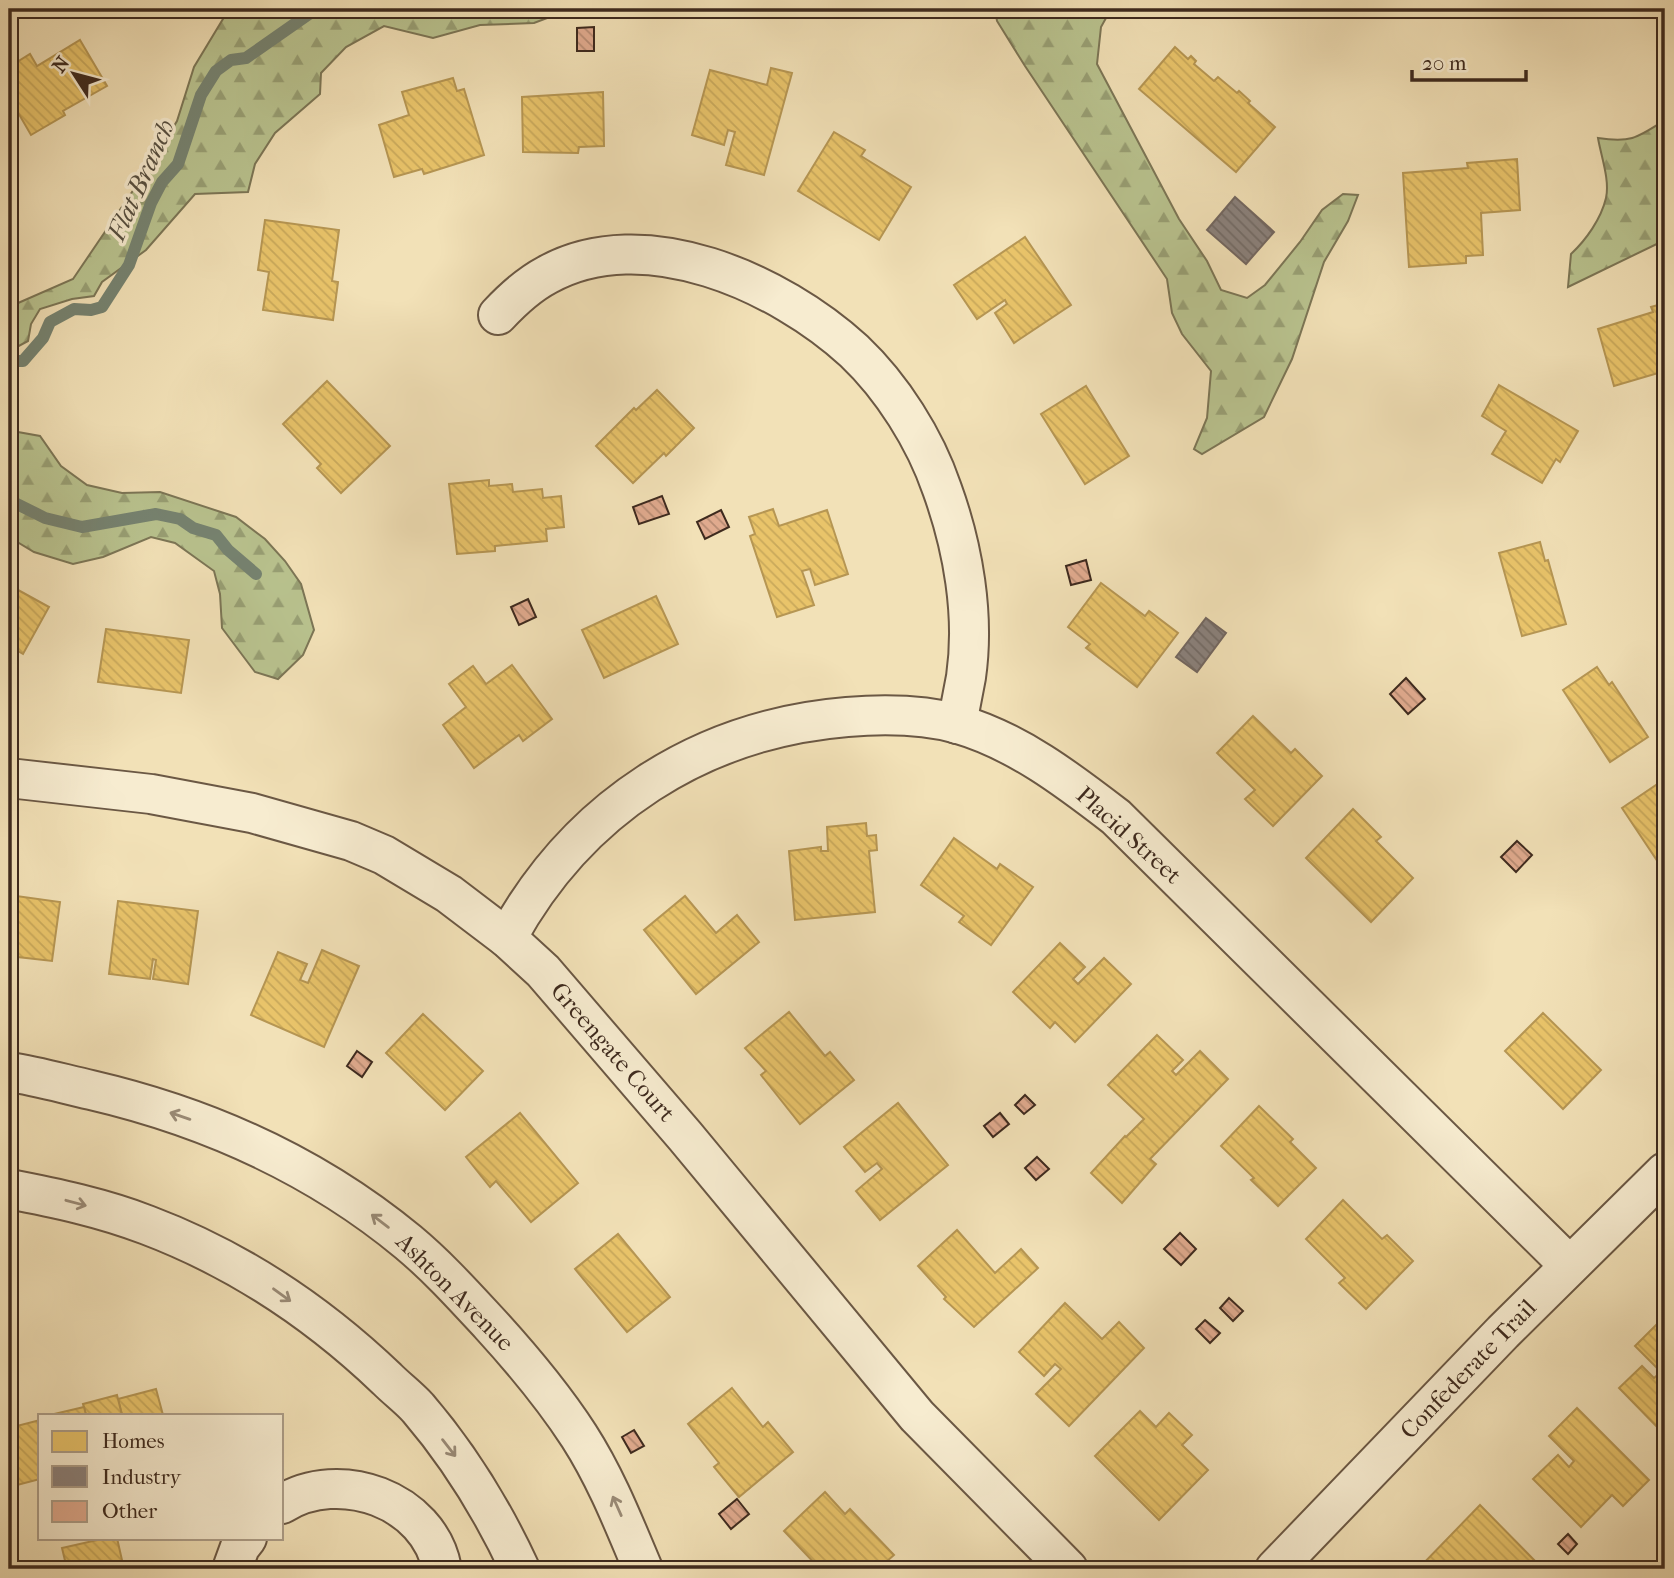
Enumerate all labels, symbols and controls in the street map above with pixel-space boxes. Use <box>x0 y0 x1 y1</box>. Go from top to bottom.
north arrow <box>38 38 108 108</box>
scale bar <box>1412 38 1525 82</box>
text: 20 m <box>1422 51 1467 75</box>
text: N <box>48 52 75 77</box>
water label: Flat Branch <box>100 115 181 246</box>
street label: Placid Street <box>1071 781 1187 890</box>
street label: Greengate Court <box>545 977 681 1127</box>
one-way arrow <box>169 1109 191 1121</box>
one-way arrow <box>64 1197 86 1210</box>
one-way arrow <box>371 1214 390 1228</box>
street label: Ashton Avenue <box>390 1227 520 1357</box>
one-way arrow <box>272 1288 291 1303</box>
street label: Confederate Trail <box>1394 1293 1542 1445</box>
legend <box>38 1414 284 1540</box>
text: Homes <box>102 1429 165 1453</box>
one-way arrow <box>441 1439 456 1457</box>
text: Industry <box>102 1465 182 1489</box>
one-way arrow <box>610 1496 623 1518</box>
text: Other <box>102 1499 157 1523</box>

